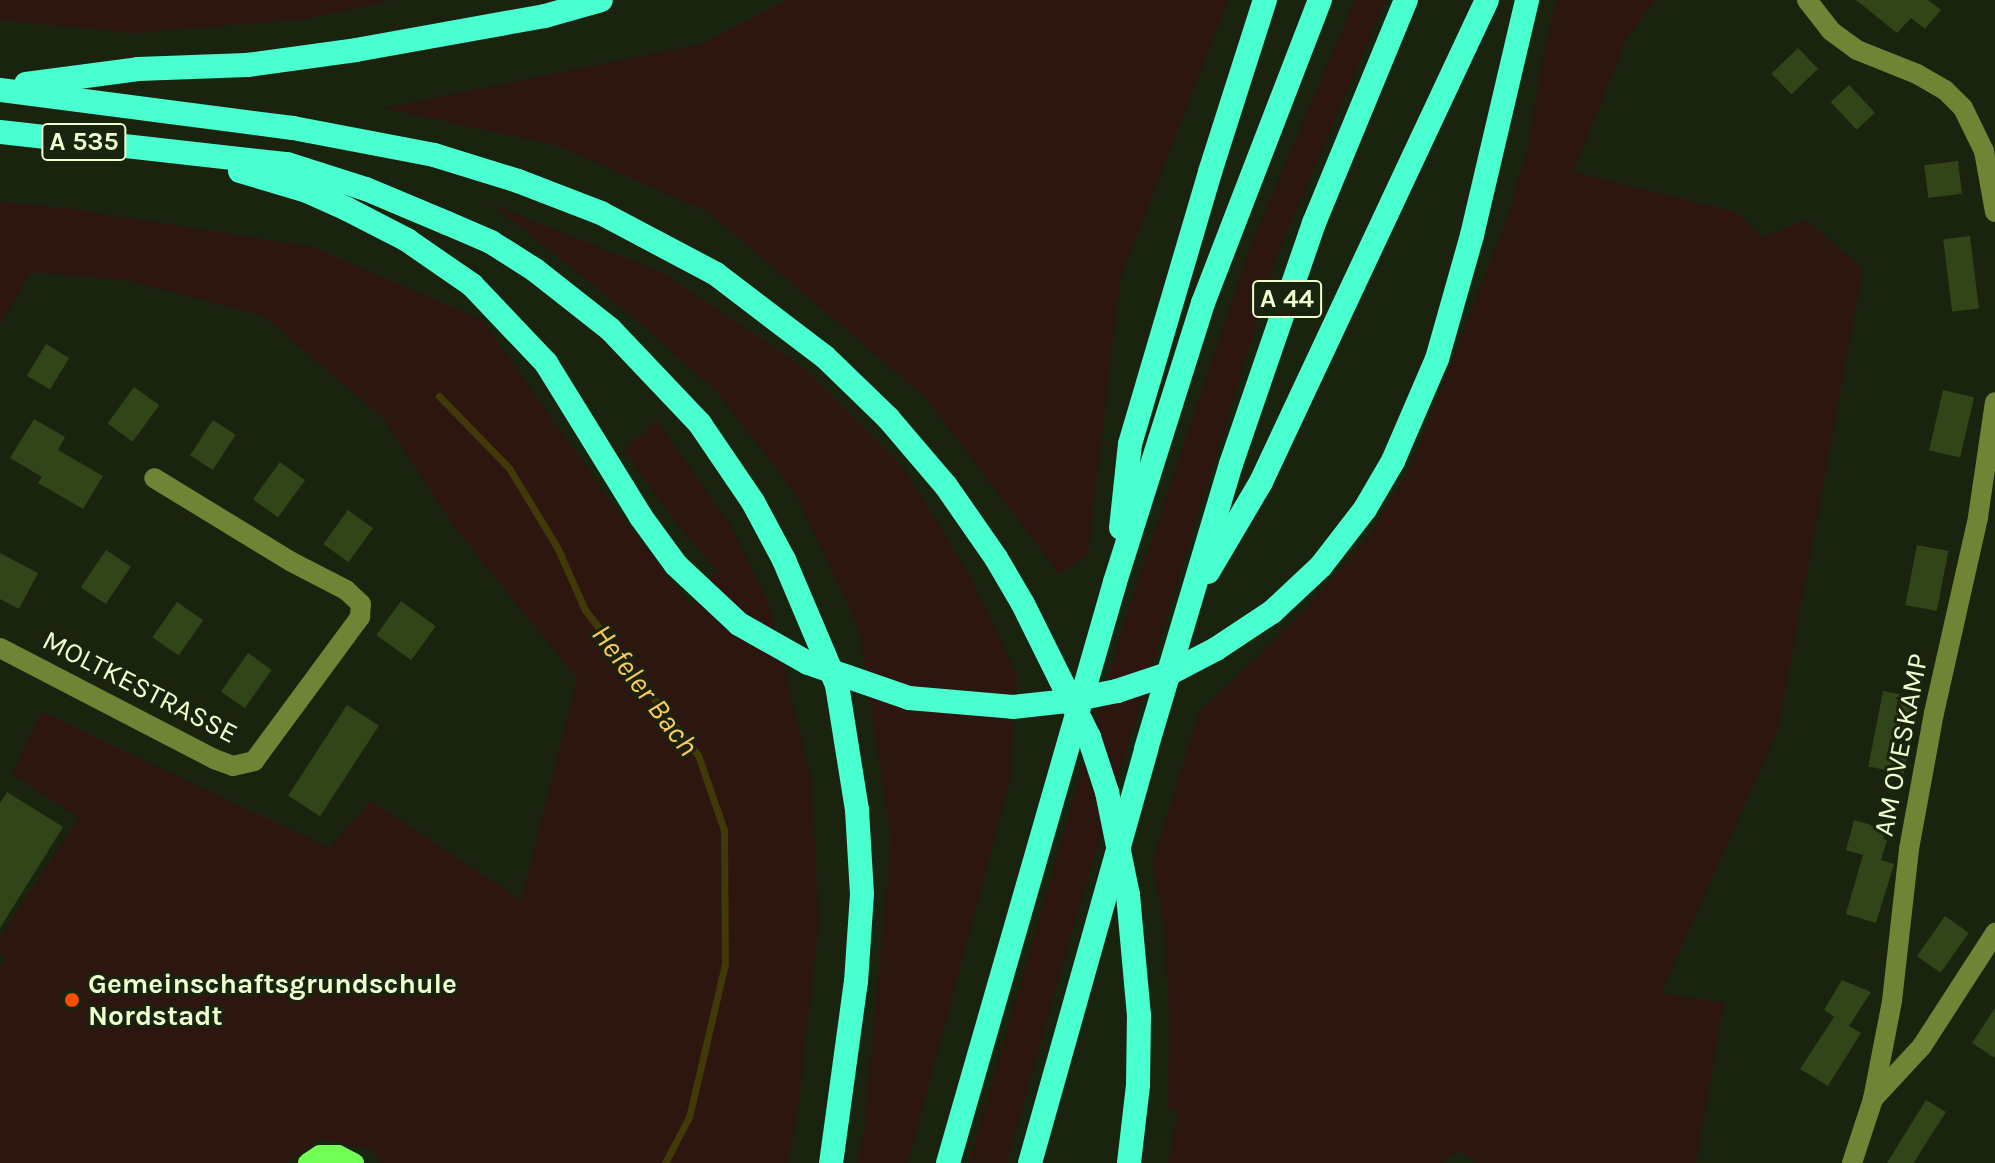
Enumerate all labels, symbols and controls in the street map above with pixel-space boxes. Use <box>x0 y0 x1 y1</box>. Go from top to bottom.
road number: A 535 <box>40 120 128 164</box>
road number: A 44 <box>1251 277 1323 321</box>
water label: Hefeler Bach <box>584 617 706 763</box>
street label: MOLTKESTRASSE <box>37 623 243 751</box>
street label: AM OVESKAMP <box>1867 651 1935 839</box>
place label: Gemeinschaftsgrundschule Nordstadt <box>88 967 457 1033</box>
marker: Gemeinschaftsgrundschule Nordstadt <box>63 991 81 1009</box>

